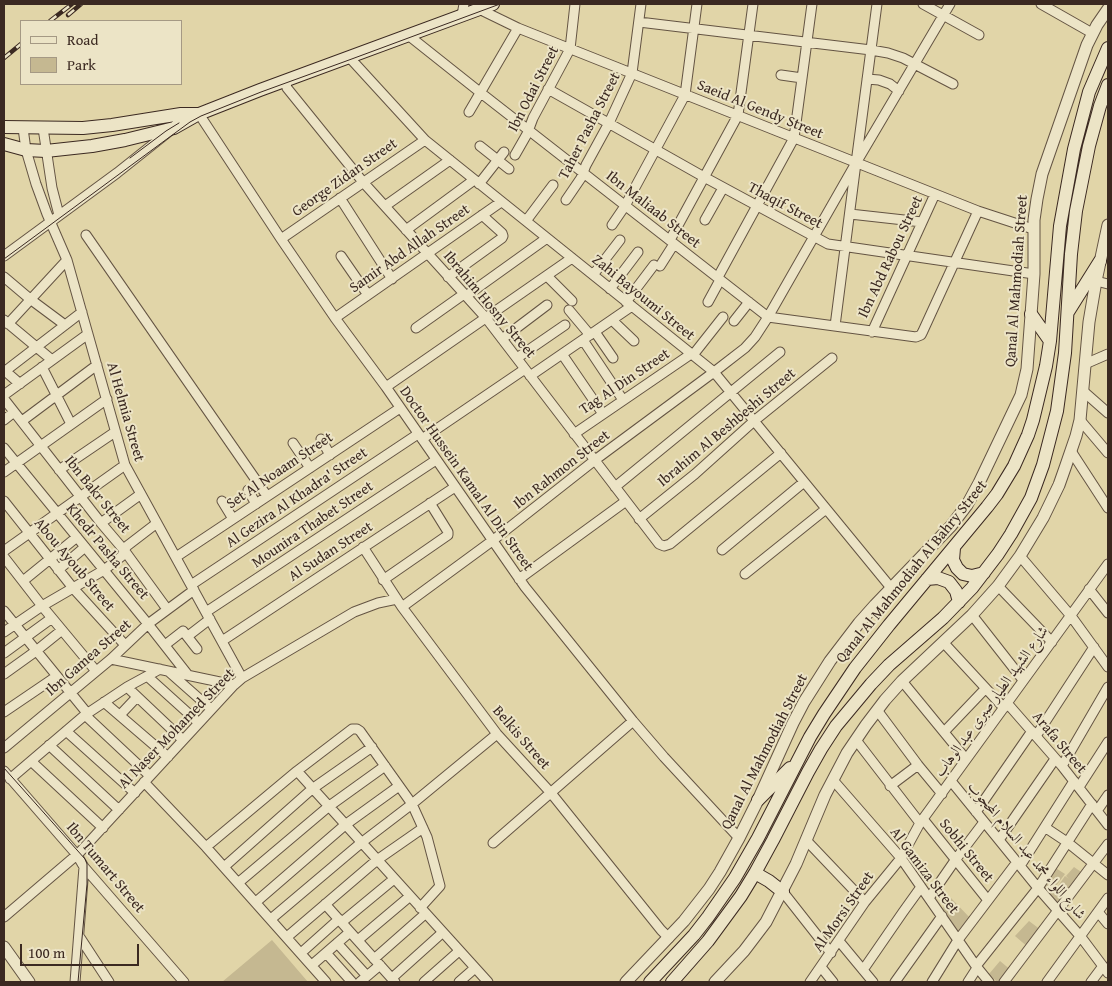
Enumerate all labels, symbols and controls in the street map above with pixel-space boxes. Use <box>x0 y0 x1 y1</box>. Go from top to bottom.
legend <box>20 20 182 85</box>
text: Road <box>67 29 98 50</box>
street label: Ibn Odai Street <box>505 43 563 135</box>
text: Park <box>67 54 96 75</box>
street label: Taher Pasha Street <box>555 69 625 183</box>
street label: Saeid Al Gendy Street <box>694 76 826 144</box>
street label: George Zidan Street <box>289 135 401 221</box>
street label: Ibn Maliaab Street <box>602 167 704 253</box>
street label: Thaqif Street <box>745 179 825 233</box>
street label: Ibn Abd Rabou Street <box>855 193 927 321</box>
street label: Qanal Al Mahmodiah Street <box>1002 194 1032 368</box>
street label: Samir Abd Allah Street <box>346 201 474 297</box>
street label: Ibrahim Hosny Street <box>439 248 539 362</box>
street label: Zahi Bayoumi Street <box>588 251 698 345</box>
street label: Tag Al Din Street <box>576 345 674 419</box>
street label: Al Helmia Street <box>102 360 148 464</box>
street label: Ibrahim Al Beshbeshi Street <box>654 365 800 491</box>
street label: Doctor Hussein Kamal Al Din Street <box>395 383 537 575</box>
street label: Ibn Rahmon Street <box>510 427 614 513</box>
street label: Set Al Noaam Street <box>223 429 337 513</box>
street label: Al Gezira Al Khadra' Street <box>223 444 371 552</box>
street label: Ibn Bakr Street <box>60 453 134 537</box>
street label: Qanal Al Mahmodiah Al Bahry Street <box>833 477 991 667</box>
street label: Mounira Thabet Street <box>249 478 377 572</box>
street label: Khedr Pasha Street <box>62 500 152 604</box>
street label: Abou Ayoub Street <box>30 515 118 615</box>
street label: Al Sudan Street <box>285 518 377 586</box>
street label: Ibn Gamea Street <box>42 616 136 700</box>
street label: شارع الشهيد الطيار صبرى عبد الوهاب <box>931 623 1053 781</box>
street label: Al Naser Mohamed Street <box>115 665 239 793</box>
street label: Qanal Al Mahmodiah Street <box>718 671 812 833</box>
street label: Belkis Street <box>488 702 554 774</box>
street label: Arafa Street <box>1028 708 1090 778</box>
street label: شارع اللواء محمد عبد السلام المحجوب <box>963 778 1089 924</box>
street label: Sobhi Street <box>935 816 997 886</box>
street label: Ibn Tumart Street <box>62 819 148 917</box>
street label: Al Gamiza Street <box>886 824 962 918</box>
street label: Al Morsi Street <box>810 868 878 956</box>
scale bar <box>22 934 141 966</box>
text: 100 m <box>28 942 65 963</box>

